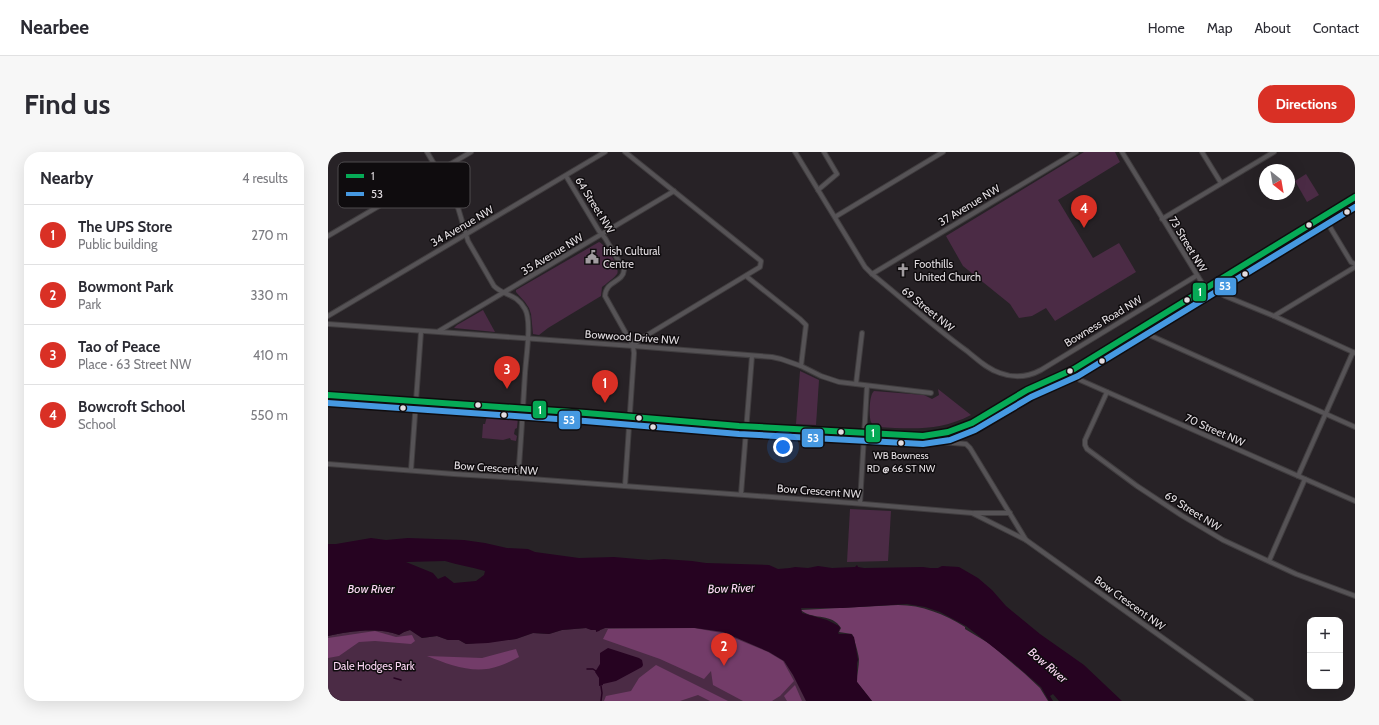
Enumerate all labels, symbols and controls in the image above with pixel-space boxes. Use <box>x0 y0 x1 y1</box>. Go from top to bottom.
text: Nearbee <box>20 16 89 39</box>
text: Home <box>1148 19 1185 37</box>
text: Map <box>1207 19 1232 37</box>
text: About <box>1254 19 1291 37</box>
text: Contact <box>1313 19 1359 37</box>
button: Directions <box>1258 85 1355 123</box>
text: Find us <box>24 87 110 121</box>
legend <box>338 162 470 208</box>
north arrow <box>1259 164 1295 200</box>
text: Nearby <box>40 168 93 188</box>
text: 1 <box>371 169 375 183</box>
text: 4 results <box>242 170 288 186</box>
street label: 64 Street NW <box>572 174 618 236</box>
street label: 37 Avenue NW <box>936 181 1003 229</box>
text: 53 <box>371 187 383 201</box>
pin: 4 <box>1071 195 1097 228</box>
street label: 34 Avenue NW <box>428 202 496 250</box>
unlabelled marker <box>1342 207 1352 217</box>
street label: 73 Street NW <box>1166 213 1210 275</box>
text: The UPS Store <box>78 218 172 236</box>
unlabelled marker <box>1304 220 1314 230</box>
text: 1 <box>51 227 55 243</box>
text: 270 m <box>251 227 288 243</box>
street label: 35 Avenue NW <box>518 230 586 278</box>
text: Public building <box>78 236 158 252</box>
place label: Irish Cultural Centre <box>603 244 661 271</box>
public building icon: Irish Cultural Centre <box>584 249 600 265</box>
place label: Foothills United Church <box>914 257 981 284</box>
church icon: Foothills United Church <box>895 262 911 278</box>
unlabelled marker <box>1240 269 1250 279</box>
line badge: 53 <box>1214 277 1237 296</box>
text: Bowmont Park <box>78 278 174 296</box>
text: 53 <box>1219 279 1231 293</box>
line badge: 1 <box>1192 282 1207 302</box>
street label: 69 Street NW <box>899 283 958 335</box>
text: 1 <box>1198 285 1202 299</box>
text: 2 <box>50 287 56 303</box>
text: 330 m <box>251 287 288 303</box>
street label: Bowness Road NW <box>1062 292 1145 350</box>
unlabelled marker <box>1182 295 1192 305</box>
text: Park <box>78 296 101 312</box>
street label: Bowwood Drive NW <box>584 327 680 347</box>
text: Tao of Peace <box>78 338 160 356</box>
text: 3 <box>49 347 57 363</box>
text: 410 m <box>253 347 288 363</box>
text: Place · 63 Street NW <box>78 356 191 372</box>
pin: 3 <box>494 356 520 389</box>
unlabelled marker <box>1097 356 1107 366</box>
unlabelled marker <box>1065 366 1075 376</box>
pin: 1 <box>592 370 618 403</box>
text: Bowcroft School <box>78 398 185 416</box>
unlabelled marker <box>473 400 483 410</box>
line badge: 1 <box>532 400 547 419</box>
unlabelled marker <box>398 403 408 413</box>
text: 1 <box>538 403 542 417</box>
text: 4 <box>49 407 57 423</box>
text: 550 m <box>251 407 288 423</box>
unlabelled marker <box>499 410 509 420</box>
line badge: 53 <box>558 410 581 430</box>
street label: 70 Street NW <box>1183 410 1248 450</box>
text: 53 <box>563 413 575 427</box>
unlabelled marker <box>634 413 644 423</box>
text: School <box>78 416 116 432</box>
unlabelled marker <box>648 422 658 432</box>
line badge: 1 <box>865 424 881 443</box>
text: 1 <box>871 426 875 440</box>
unlabelled marker <box>836 427 846 437</box>
line badge: 53 <box>801 428 824 448</box>
text: 53 <box>807 431 819 445</box>
your location <box>773 437 793 457</box>
marker: WB Bowness RD @ 66 ST NW <box>896 438 906 448</box>
place label: WB Bowness RD @ 66 ST NW <box>867 449 936 475</box>
street label: Bow Crescent NW <box>454 458 539 478</box>
street label: Bow Crescent NW <box>777 481 862 501</box>
street label: 69 Street NW <box>1162 488 1224 534</box>
street label: Bow Crescent NW <box>1092 573 1169 634</box>
water label: Bow River <box>707 580 756 596</box>
water label: Bow River <box>348 581 396 596</box>
map controls <box>1307 617 1343 689</box>
button: + <box>1307 617 1343 653</box>
pin: 2 <box>711 633 737 666</box>
water label: Bow River <box>1025 644 1072 687</box>
button: − <box>1307 653 1343 689</box>
park label: Dale Hodges Park <box>333 659 415 673</box>

